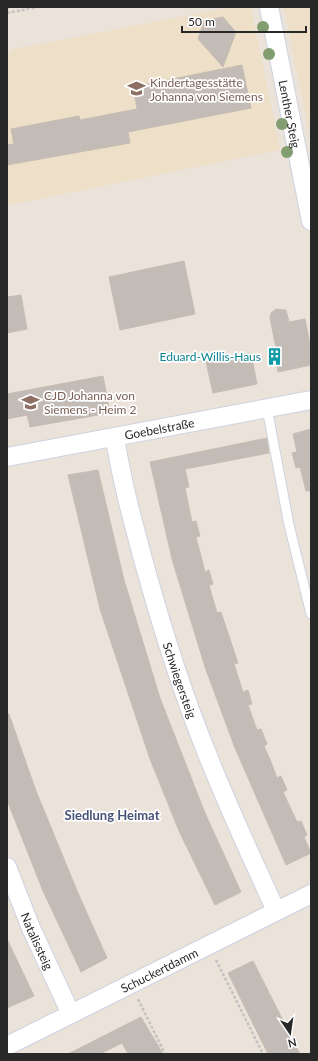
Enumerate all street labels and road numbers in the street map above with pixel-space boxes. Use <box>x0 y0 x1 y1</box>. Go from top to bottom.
street label: Lenther Steig <box>276 79 304 149</box>
street label: Goebelstraße <box>123 415 196 442</box>
street label: Schwiegersteig <box>160 640 200 720</box>
street label: Natalissteig <box>18 910 57 972</box>
street label: Schuckertdamm <box>118 944 200 996</box>

